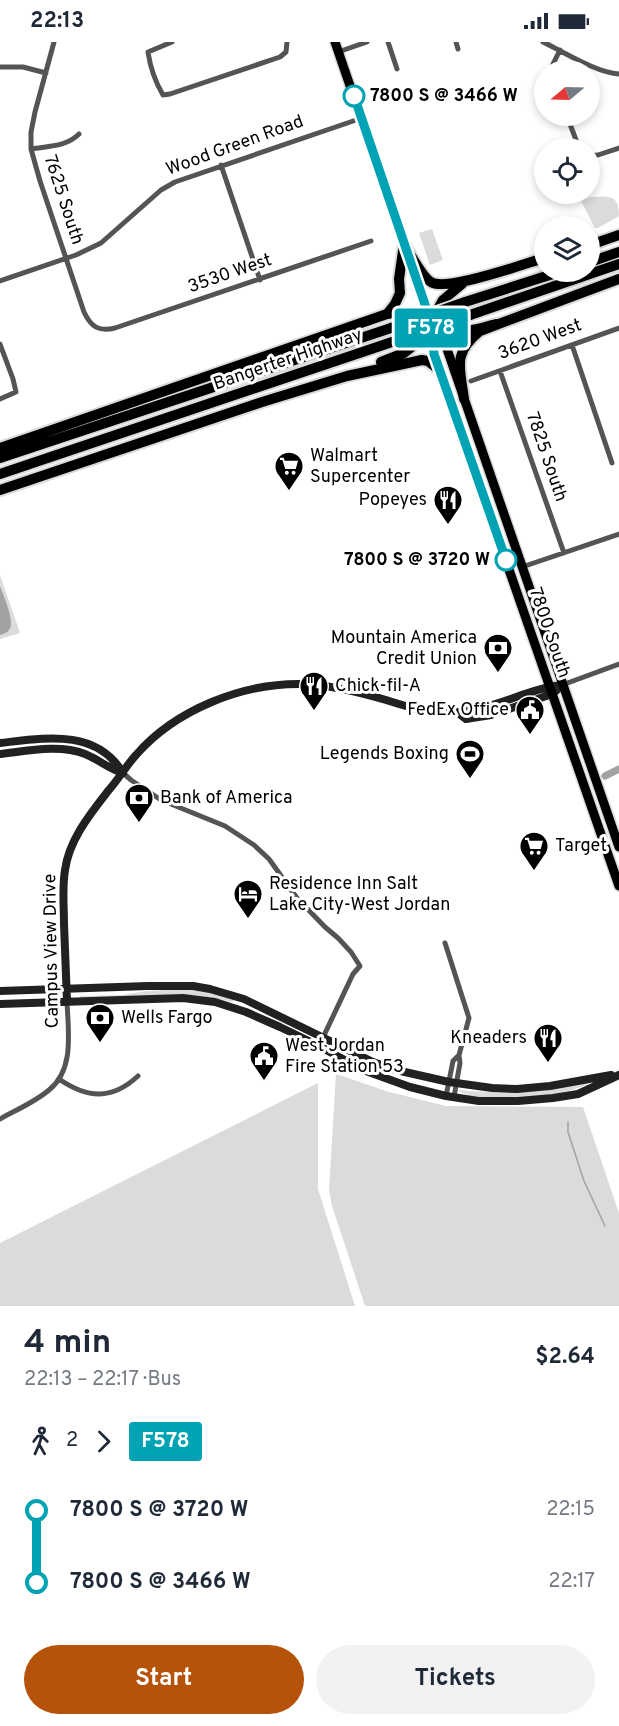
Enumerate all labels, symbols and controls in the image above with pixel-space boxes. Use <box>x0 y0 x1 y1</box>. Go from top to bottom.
text: 22:13 <box>30 8 84 35</box>
north arrow <box>534 60 600 126</box>
map controls <box>534 60 600 282</box>
marker: 7800 S @ 3466 W <box>343 85 365 107</box>
place label: 7800 S @ 3466 W <box>370 85 518 108</box>
street label: Wood Green Road <box>163 110 307 182</box>
button: locate <box>534 138 600 204</box>
street label: 7625 South <box>38 152 88 248</box>
button: layers <box>534 216 600 282</box>
street label: 3530 West <box>185 249 275 299</box>
line badge: F578 <box>389 308 473 348</box>
street label: 3620 West <box>495 314 585 366</box>
text: F578 <box>407 315 455 342</box>
street label: Bangerter Highway <box>211 324 365 396</box>
street label: 7825 South <box>520 409 572 505</box>
place label: Walmart Supercenter <box>310 445 410 489</box>
supermarket icon: Walmart Supercenter <box>273 450 305 492</box>
restaurant icon: Popeyes <box>432 484 464 526</box>
place label: Popeyes <box>358 489 427 512</box>
place label: 7800 S @ 3720 W <box>344 549 490 572</box>
marker: 7800 S @ 3720 W <box>495 549 517 571</box>
street label: 7800 South <box>523 585 575 681</box>
place label: Mountain America Credit Union <box>331 627 477 671</box>
bank icon: Mountain America Credit Union <box>482 632 514 674</box>
restaurant icon: Chick-fil-A <box>298 670 330 712</box>
place label: Chick-fil-A <box>335 675 421 698</box>
public building icon: FedEx Office <box>514 694 546 736</box>
place label: FedEx Office <box>407 699 509 722</box>
sports icon: Legends Boxing <box>454 738 486 780</box>
place label: Legends Boxing <box>320 743 449 766</box>
bank icon: Bank of America <box>123 782 155 824</box>
place label: Bank of America <box>160 787 292 810</box>
supermarket icon: Target <box>518 830 550 872</box>
place label: Target <box>555 835 607 858</box>
street label: Campus View Drive <box>39 873 65 1029</box>
place label: Residence Inn Salt Lake City-West Jordan <box>269 873 450 917</box>
hotel icon: Residence Inn Salt Lake City-West Jordan <box>232 878 264 920</box>
bank icon: Wells Fargo <box>84 1002 116 1044</box>
place label: Wells Fargo <box>121 1007 213 1030</box>
restaurant icon: Kneaders <box>532 1022 564 1064</box>
place label: Kneaders <box>450 1027 527 1050</box>
place label: West Jordan Fire Station 53 <box>285 1035 404 1079</box>
public building icon: West Jordan Fire Station 53 <box>248 1040 280 1082</box>
text: 4 min <box>24 1323 111 1365</box>
text: $2.64 <box>535 1344 595 1371</box>
text: 22:13 – 22:17 · Bus <box>24 1367 181 1393</box>
icon: walk <box>24 1425 57 1458</box>
icon: forward <box>87 1425 120 1458</box>
text: 2 <box>66 1428 78 1454</box>
text: F578 <box>141 1428 190 1455</box>
text: 7800 S @ 3720 W <box>70 1497 248 1524</box>
text: 22:15 <box>546 1497 595 1523</box>
text: 7800 S @ 3466 W <box>70 1569 251 1596</box>
text: 22:17 <box>548 1569 595 1595</box>
button: Start <box>24 1645 304 1714</box>
button: Tickets <box>316 1645 595 1714</box>

